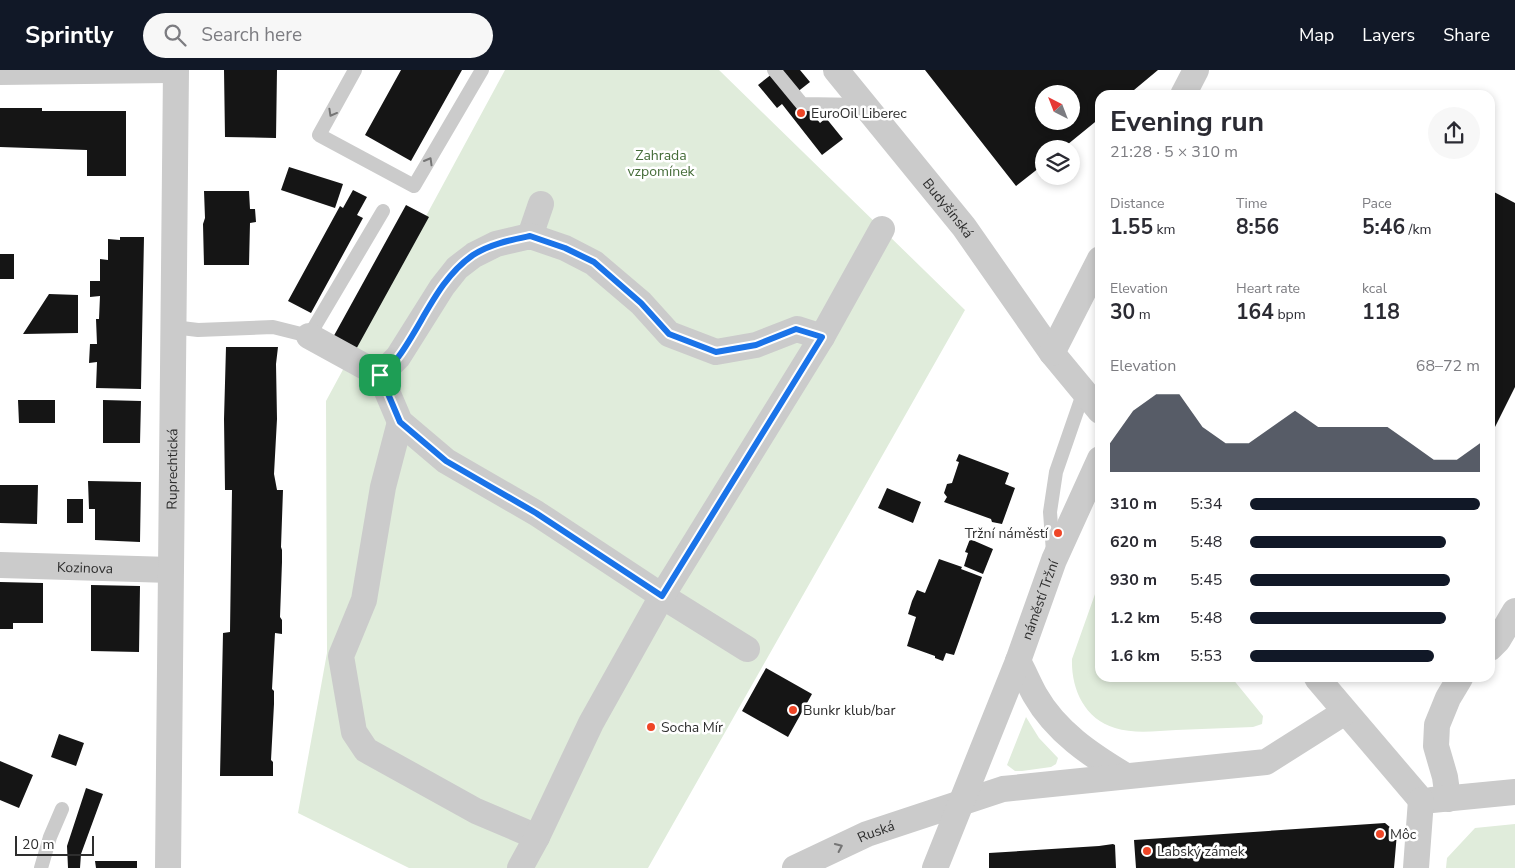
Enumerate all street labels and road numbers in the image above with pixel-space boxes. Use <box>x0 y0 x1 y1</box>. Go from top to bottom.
street label: Budyšínská <box>918 174 978 242</box>
street label: Ruprechtická <box>162 428 182 510</box>
street label: Kozinova <box>57 557 113 578</box>
street label: náměstí Tržní <box>1017 557 1063 642</box>
street label: Ruská <box>854 816 897 847</box>

